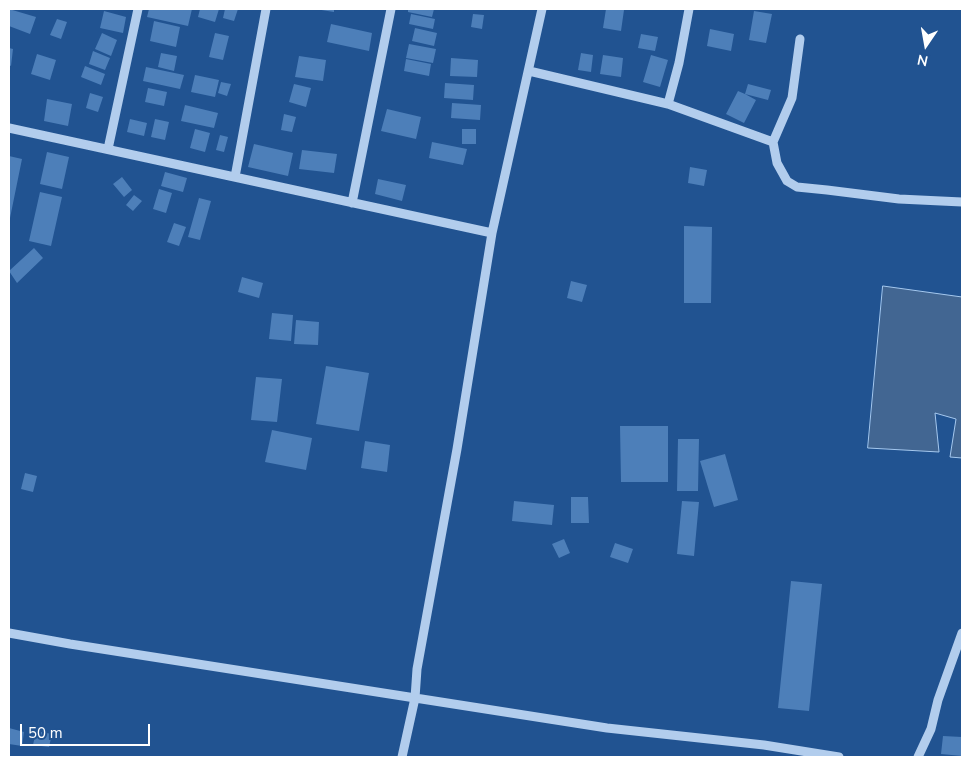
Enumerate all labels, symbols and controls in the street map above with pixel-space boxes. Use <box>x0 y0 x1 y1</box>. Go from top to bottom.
north arrow <box>901 20 951 70</box>
text: N <box>916 50 930 71</box>
scale bar <box>22 714 152 746</box>
text: 50 m <box>28 723 63 743</box>

